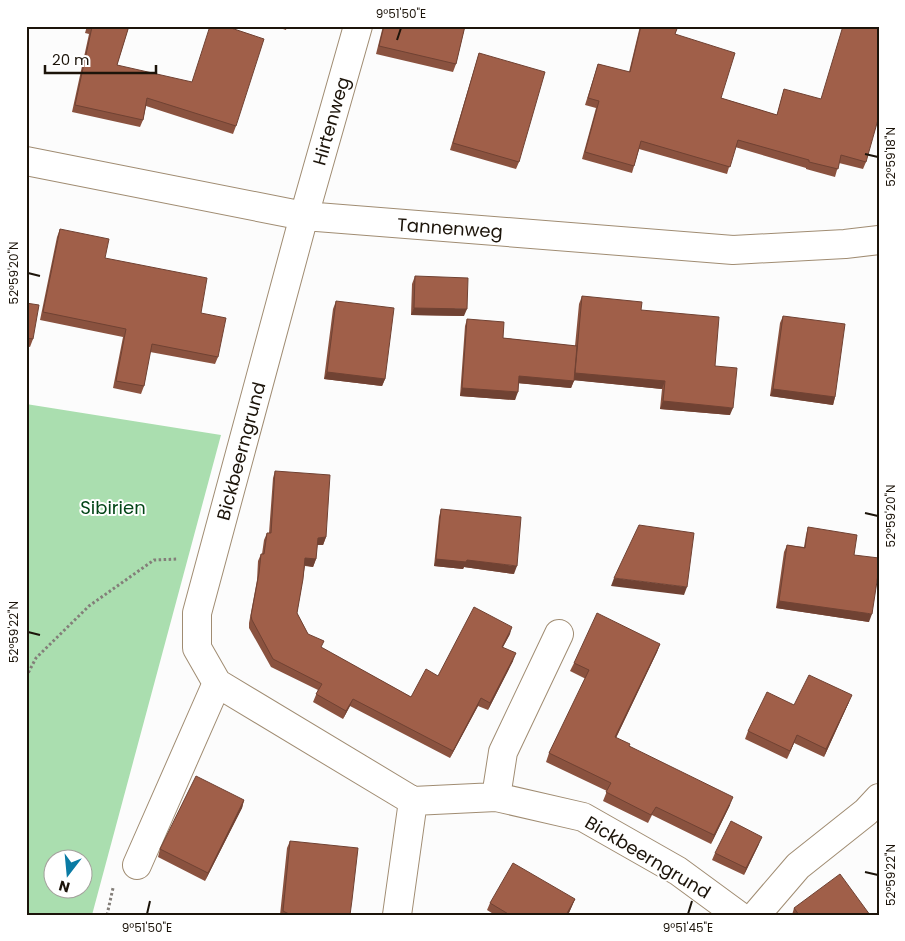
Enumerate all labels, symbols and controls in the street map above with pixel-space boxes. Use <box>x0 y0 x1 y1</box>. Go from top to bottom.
text: 9°51'50"E <box>376 5 426 22</box>
scale bar <box>45 42 156 74</box>
text: 20 m <box>52 49 90 70</box>
street label: Hirtenweg <box>306 74 356 168</box>
text: 52°59'18"N <box>882 127 899 187</box>
street label: Tannenweg <box>396 212 504 244</box>
text: 52°59'20"N <box>5 242 22 304</box>
street label: Bickbeerngrund <box>210 379 272 523</box>
text: 52°59'20"N <box>882 485 899 547</box>
park label: Sibirien <box>80 495 146 520</box>
text: 52°59'22"N <box>5 601 22 663</box>
street label: Bickbeerngrund <box>580 810 716 904</box>
text: 52°59'22"N <box>882 844 899 906</box>
north arrow <box>42 848 92 898</box>
text: N <box>57 875 72 898</box>
text: 9°51'50"E <box>122 919 172 936</box>
text: 9°51'45"E <box>663 919 713 936</box>

